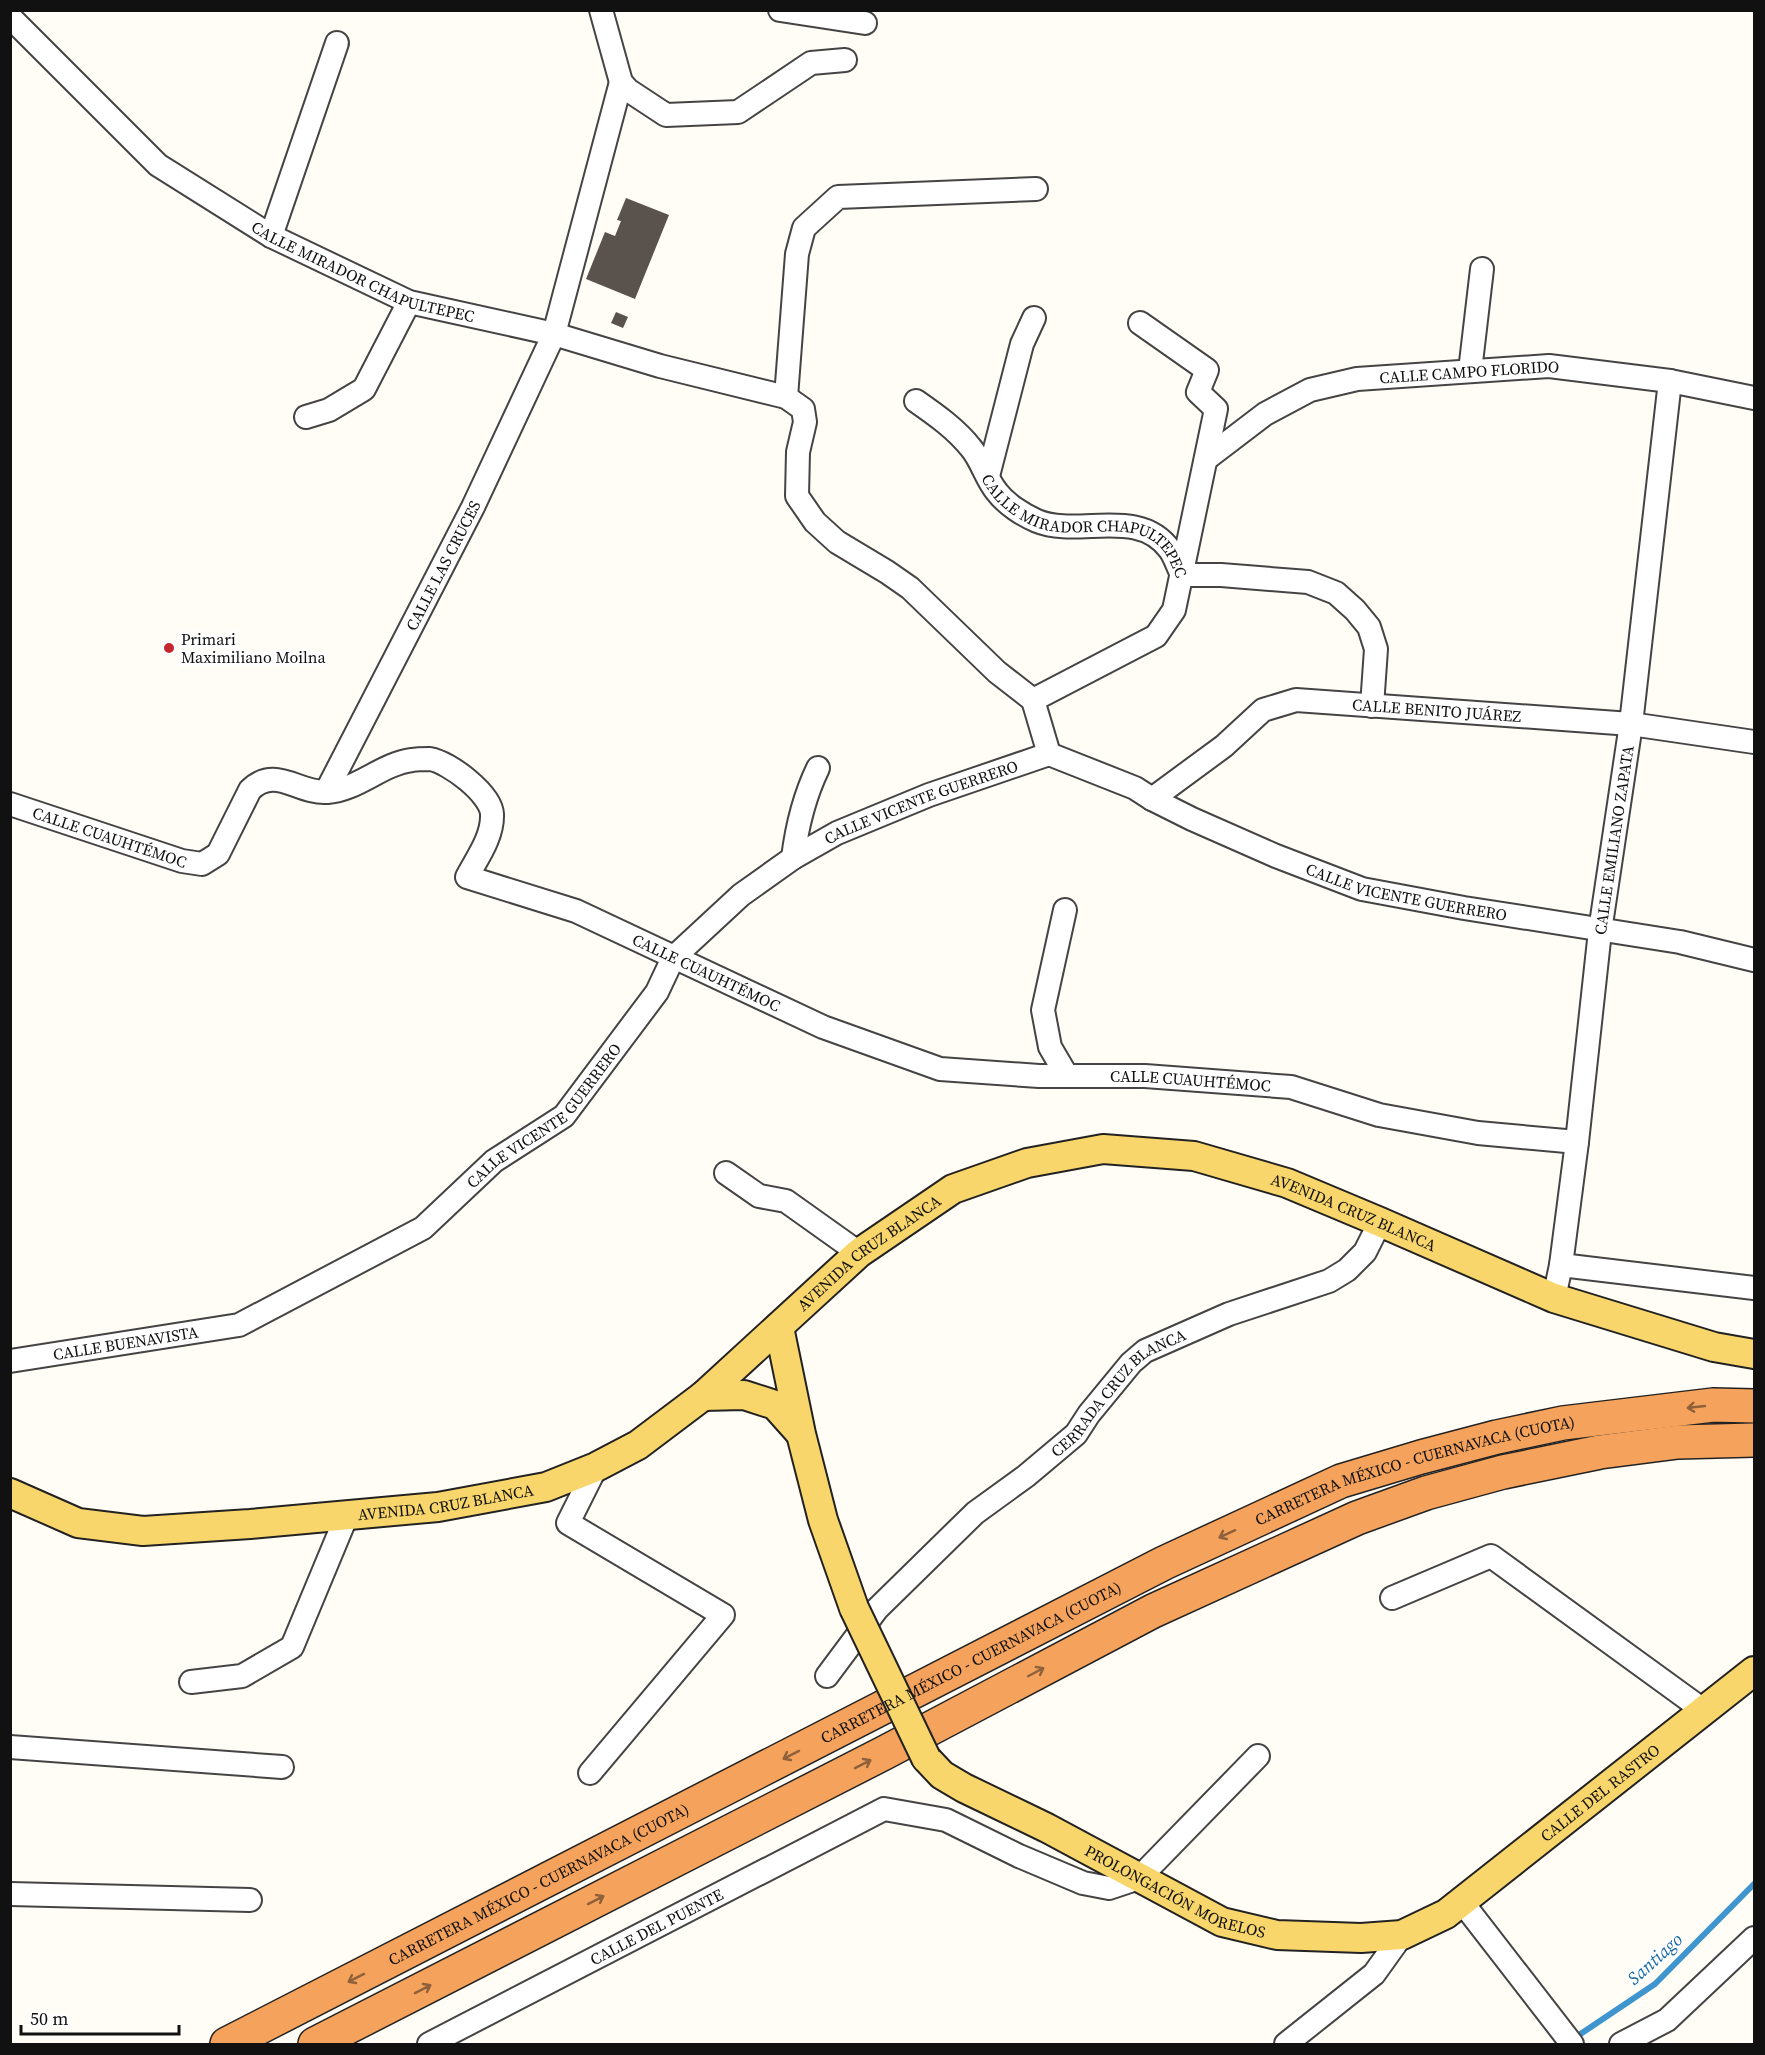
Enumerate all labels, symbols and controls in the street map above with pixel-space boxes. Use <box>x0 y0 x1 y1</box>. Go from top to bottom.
street label: CALLE MIRADOR CHAPULTEPEC <box>247 215 476 327</box>
street label: CALLE CAMPO FLORIDO <box>1379 355 1561 388</box>
street label: CALLE MIRADOR CHAPULTEPEC <box>977 470 1193 581</box>
street label: CALLE LAS CRUCES <box>400 497 486 634</box>
place label: Primari Maximiliano Moilna <box>181 628 327 668</box>
marker: Primari Maximiliano Moilna <box>162 641 176 655</box>
street label: CALLE BENITO JUÁREZ <box>1351 693 1522 727</box>
street label: CALLE EMILIANO ZAPATA <box>1589 744 1639 936</box>
street label: CALLE VICENTE GUERRERO <box>820 754 1021 849</box>
street label: CALLE CUAUHTÉMOC <box>30 801 190 873</box>
street label: CALLE VICENTE GUERRERO <box>1303 857 1509 926</box>
street label: CALLE CUAUHTÉMOC <box>629 928 784 1016</box>
street label: CALLE VICENTE GUERRERO <box>461 1039 626 1193</box>
street label: CALLE CUAUHTÉMOC <box>1110 1065 1272 1096</box>
street label: AVENIDA CRUZ BLANCA <box>1268 1168 1440 1256</box>
street label: AVENIDA CRUZ BLANCA <box>792 1189 946 1316</box>
street label: CALLE BUENAVISTA <box>51 1321 200 1365</box>
street label: CERRADA CRUZ BLANCA <box>1046 1323 1190 1462</box>
one-way arrow <box>1687 1402 1707 1413</box>
street label: CARRETERA MÉXICO - CUERNAVACA (CUOTA) <box>1251 1411 1576 1530</box>
street label: AVENIDA CRUZ BLANCA <box>357 1478 536 1525</box>
one-way arrow <box>1219 1528 1237 1540</box>
street label: CARRETERA MÉXICO - CUERNAVACA (CUOTA) <box>817 1576 1125 1749</box>
one-way arrow <box>1026 1666 1044 1677</box>
street label: CALLE DEL RASTRO <box>1535 1739 1664 1847</box>
one-way arrow <box>783 1750 801 1761</box>
one-way arrow <box>854 1758 872 1769</box>
street label: CARRETERA MÉXICO - CUERNAVACA (CUOTA) <box>384 1798 693 1971</box>
street label: PROLONGACIÓN MORELOS <box>1081 1839 1268 1943</box>
street label: CALLE DEL PUENTE <box>586 1883 727 1970</box>
one-way arrow <box>587 1894 605 1906</box>
water label: Santiago <box>1622 1927 1688 1990</box>
one-way arrow <box>348 1973 366 1984</box>
one-way arrow <box>413 1983 431 1995</box>
scale bar <box>21 1998 178 2036</box>
text: 50 m <box>30 2006 68 2031</box>

